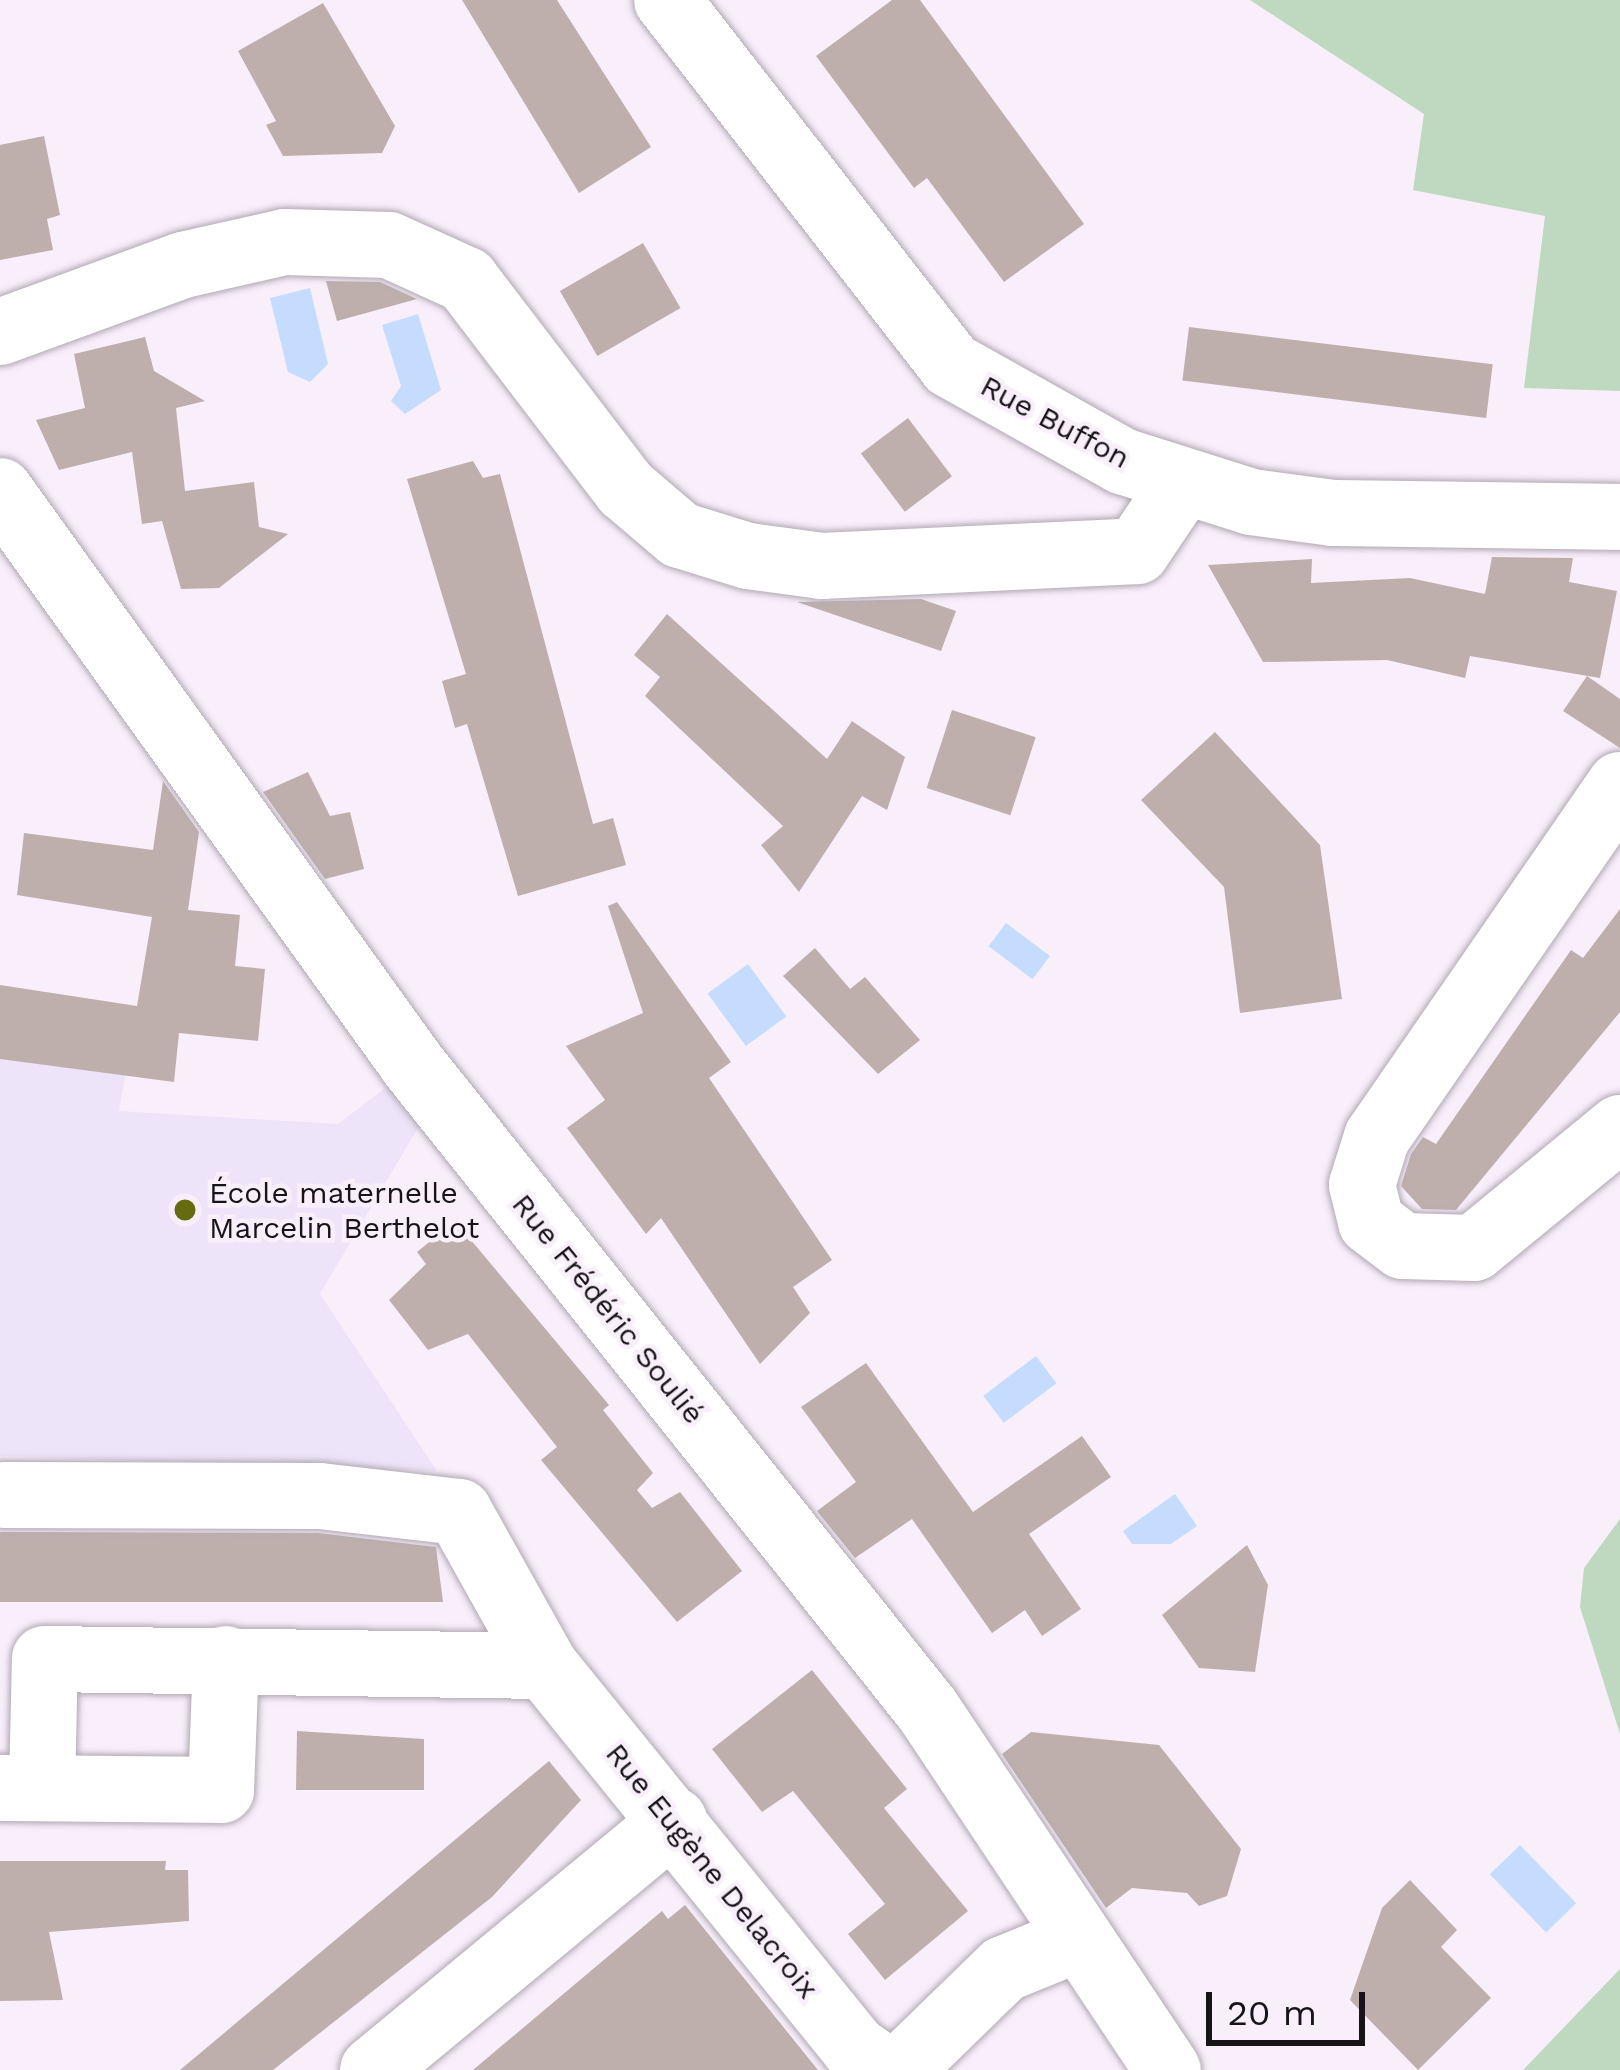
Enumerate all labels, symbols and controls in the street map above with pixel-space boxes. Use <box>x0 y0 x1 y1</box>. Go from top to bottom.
street label: Rue Buffon <box>974 368 1136 476</box>
place label: École maternelle Marcelin Berthelot <box>209 1175 479 1246</box>
street label: Rue Frédéric Soulié <box>504 1187 712 1431</box>
marker: École maternelle Marcelin Berthelot <box>172 1197 198 1223</box>
street label: Rue Eugène Delacroix <box>598 1736 826 2006</box>
scale bar <box>1212 1968 1371 2042</box>
text: 20 m <box>1227 1992 1317 2034</box>

